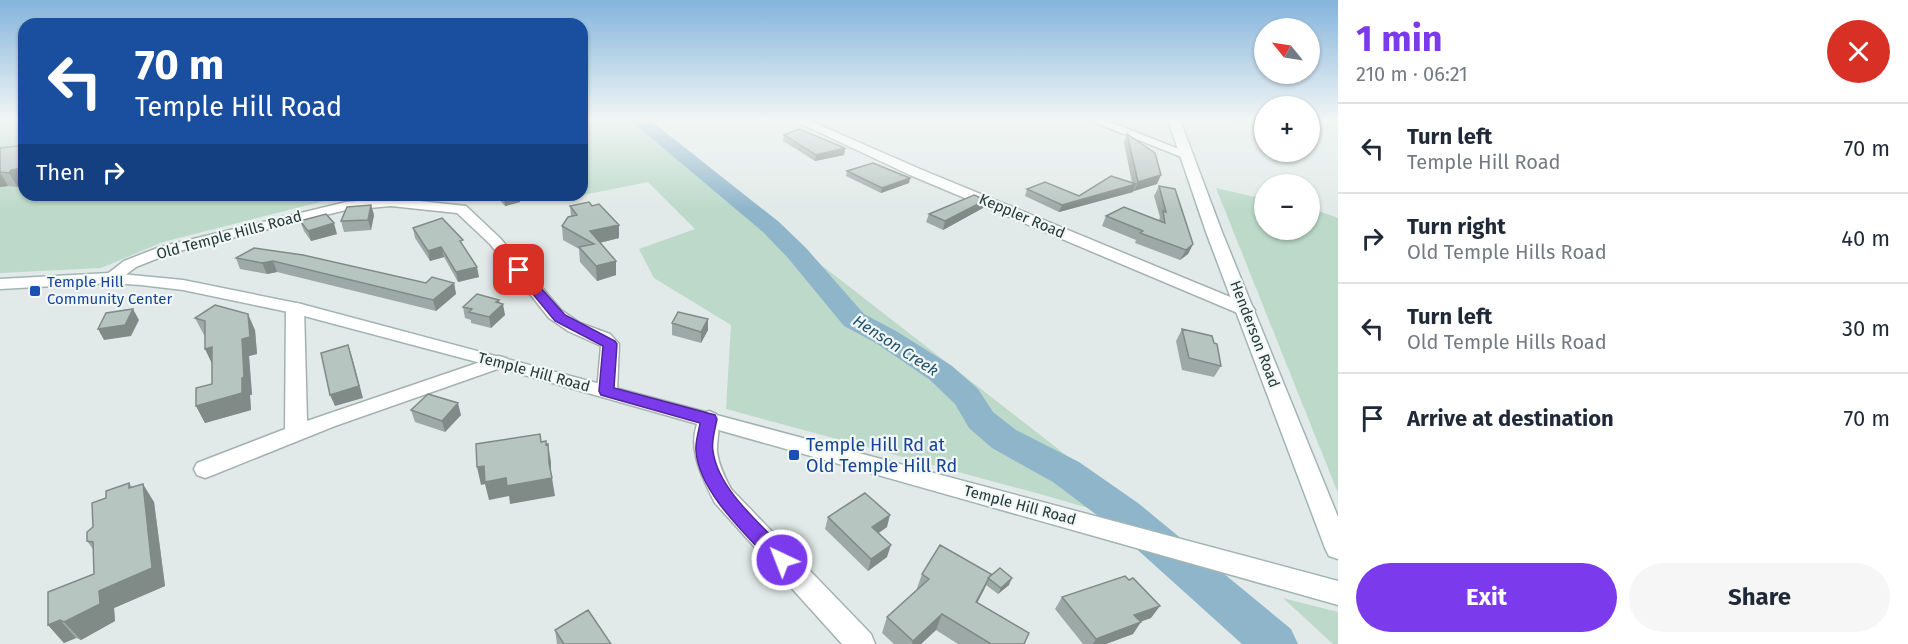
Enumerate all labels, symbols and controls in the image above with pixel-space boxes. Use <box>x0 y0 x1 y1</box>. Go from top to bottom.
text: 1 min <box>1356 17 1443 61</box>
north arrow <box>1254 18 1320 84</box>
map controls <box>1254 18 1320 240</box>
button: close <box>1827 20 1890 83</box>
text: 70 m <box>135 40 224 90</box>
icon: left <box>36 42 114 120</box>
text: 210 m · 06:21 <box>1356 62 1468 86</box>
text: Temple Hill Road <box>135 91 342 123</box>
button: + <box>1254 96 1320 162</box>
text: Turn left <box>1407 123 1492 150</box>
icon: left <box>1356 132 1389 165</box>
text: 70 m <box>1844 135 1890 162</box>
text: Temple Hill Road <box>1407 150 1561 174</box>
icon: right <box>97 156 130 189</box>
text: Then <box>36 159 85 186</box>
button: − <box>1254 174 1320 240</box>
street label: Keppler Road <box>976 190 1068 242</box>
street label: Old Temple Hills Road <box>154 207 304 263</box>
text: Turn right <box>1407 213 1506 240</box>
icon: right <box>1356 222 1389 255</box>
text: 40 m <box>1841 225 1890 252</box>
text: Old Temple Hills Road <box>1407 240 1607 264</box>
pin <box>493 244 544 295</box>
icon: arrive <box>502 253 535 286</box>
place label: Temple Hill Community Center <box>47 273 172 308</box>
street label: Henderson Road <box>1226 278 1284 390</box>
marker: Temple Hill Community Center <box>28 284 42 298</box>
text: Turn left <box>1407 303 1492 330</box>
water label: Henson Creek <box>850 311 942 380</box>
icon: left <box>1356 312 1389 345</box>
text: 30 m <box>1842 315 1890 342</box>
text: Old Temple Hills Road <box>1407 330 1607 354</box>
street label: Temple Hill Road <box>476 348 592 396</box>
icon: arrive <box>1356 402 1389 435</box>
text: Arrive at destination <box>1407 405 1614 432</box>
text: 70 m <box>1844 405 1890 432</box>
place label: Temple Hill Rd at Old Temple Hill Rd <box>806 434 957 477</box>
marker: Temple Hill Rd at Old Temple Hill Rd <box>787 448 801 462</box>
street label: Temple Hill Road <box>962 481 1078 529</box>
position arrow <box>750 528 814 592</box>
button: Exit <box>1356 563 1617 632</box>
button: Share <box>1629 563 1890 632</box>

